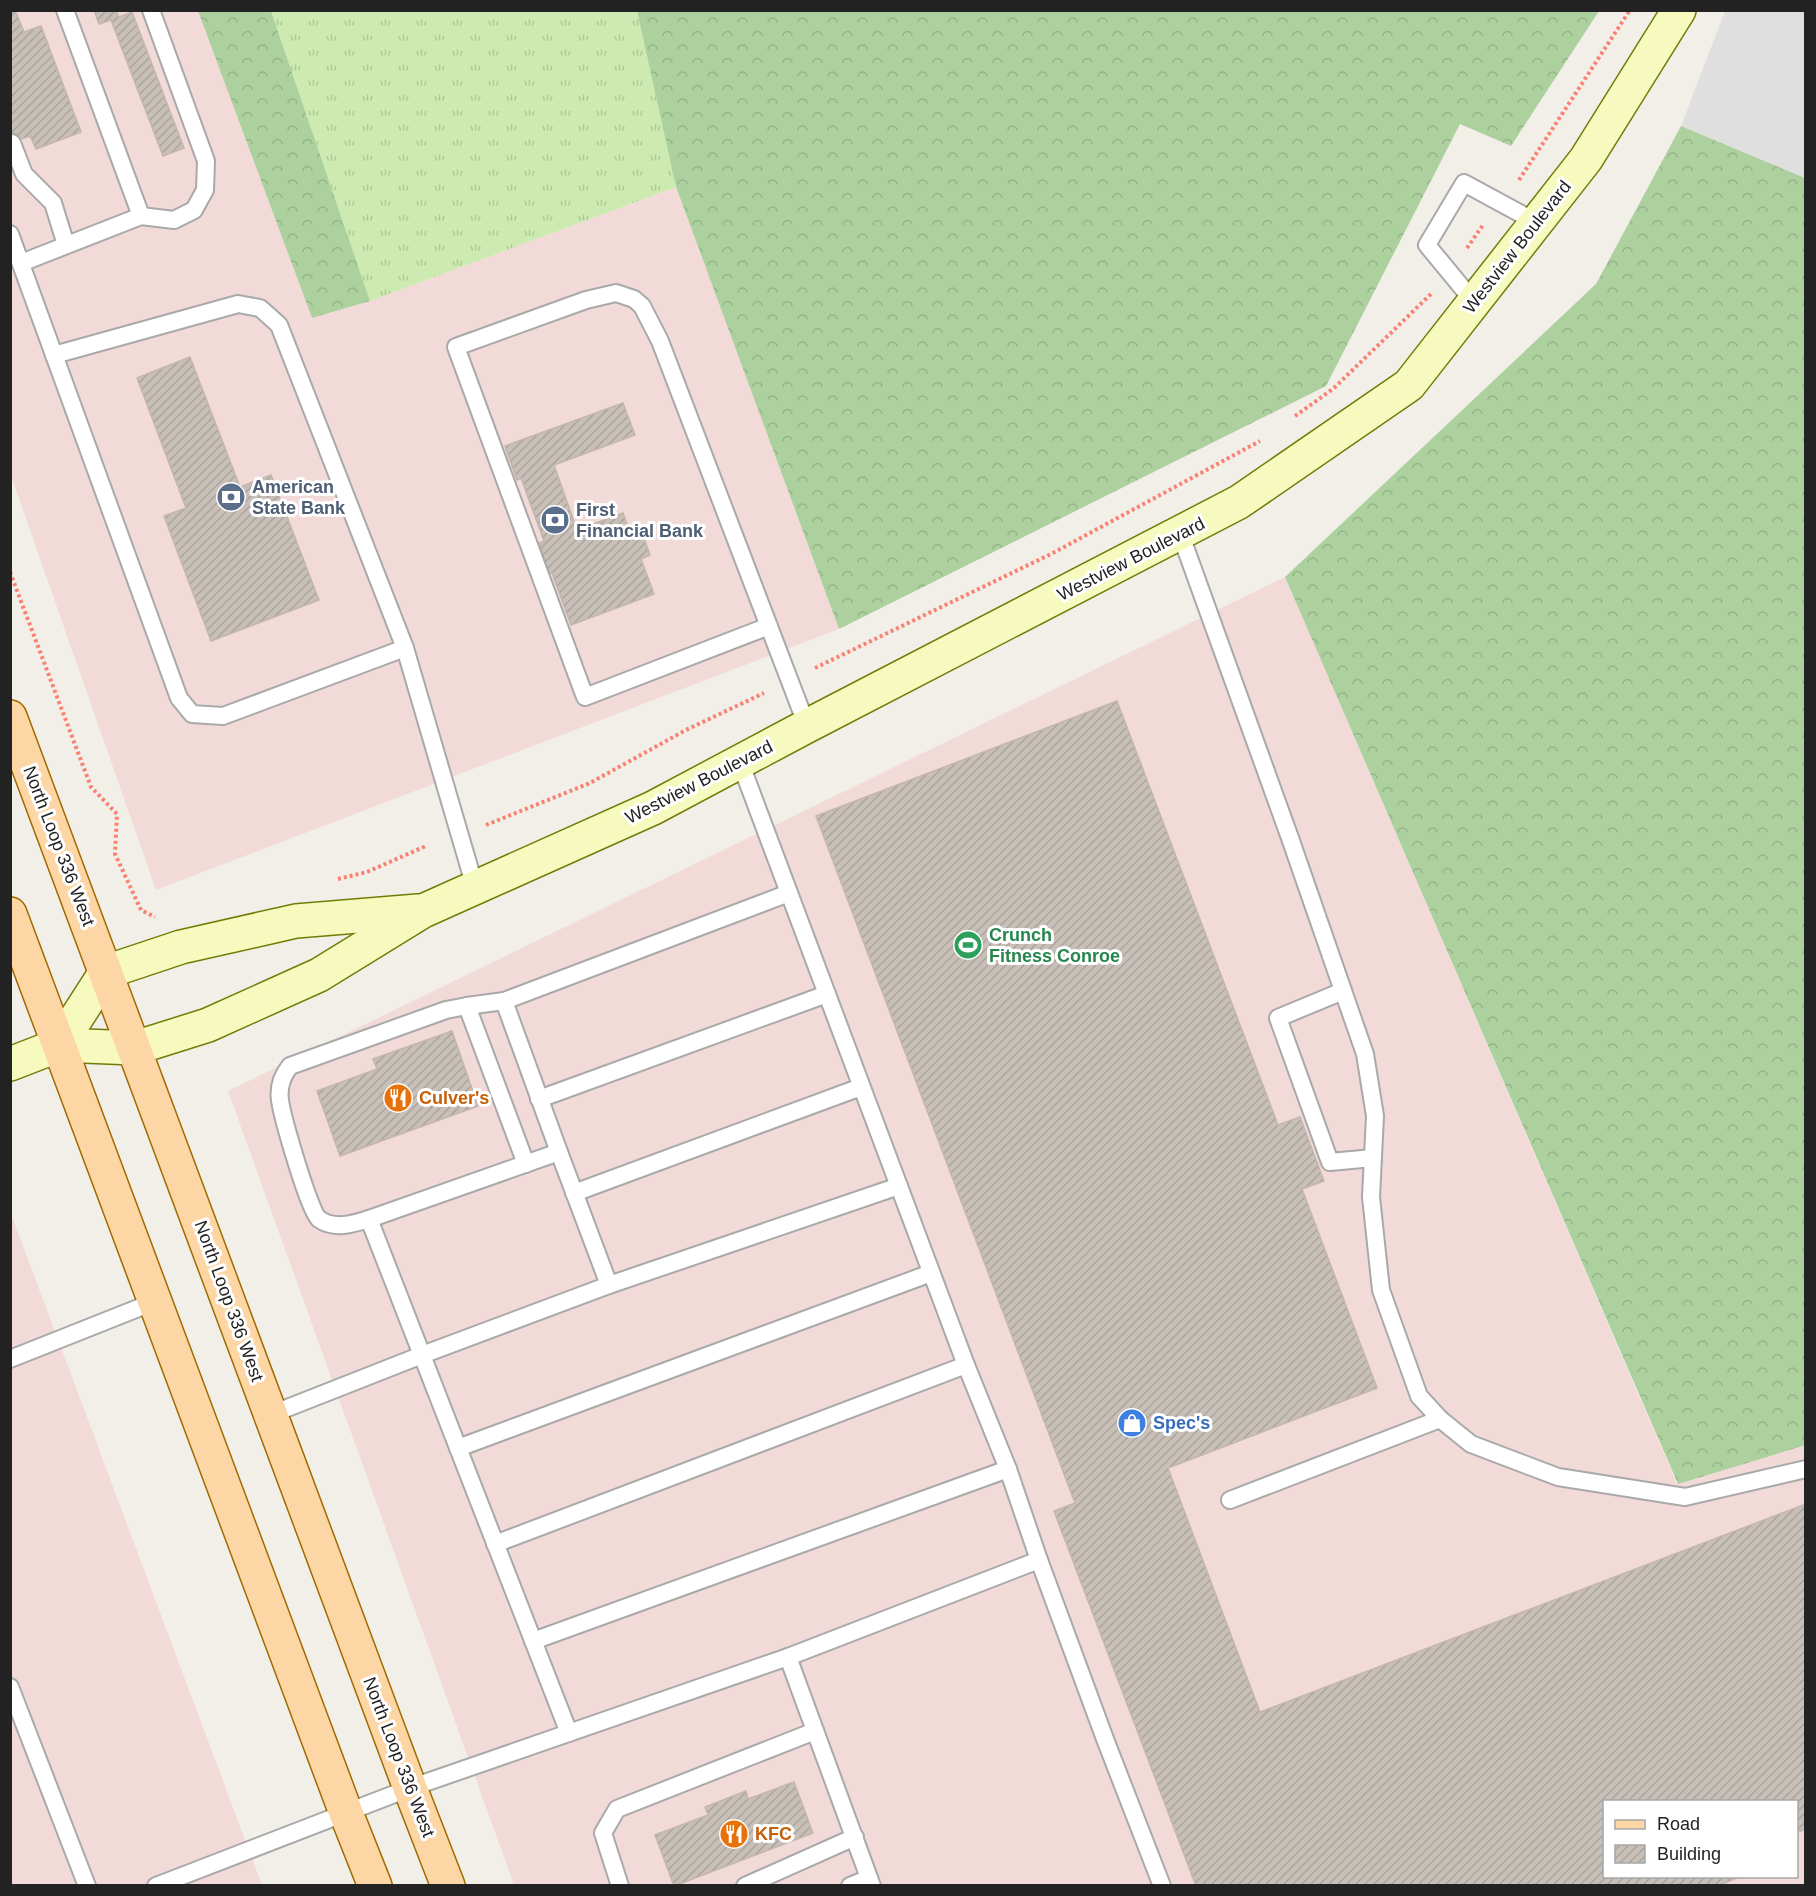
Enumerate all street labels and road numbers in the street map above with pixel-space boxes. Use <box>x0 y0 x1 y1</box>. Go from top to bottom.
street label: Westview Boulevard <box>1459 177 1575 317</box>
street label: Westview Boulevard <box>1054 513 1208 605</box>
street label: Westview Boulevard <box>622 736 776 828</box>
street label: North Loop 336 West <box>19 763 99 929</box>
street label: North Loop 336 West <box>191 1218 267 1384</box>
street label: North Loop 336 West <box>359 1674 439 1840</box>

